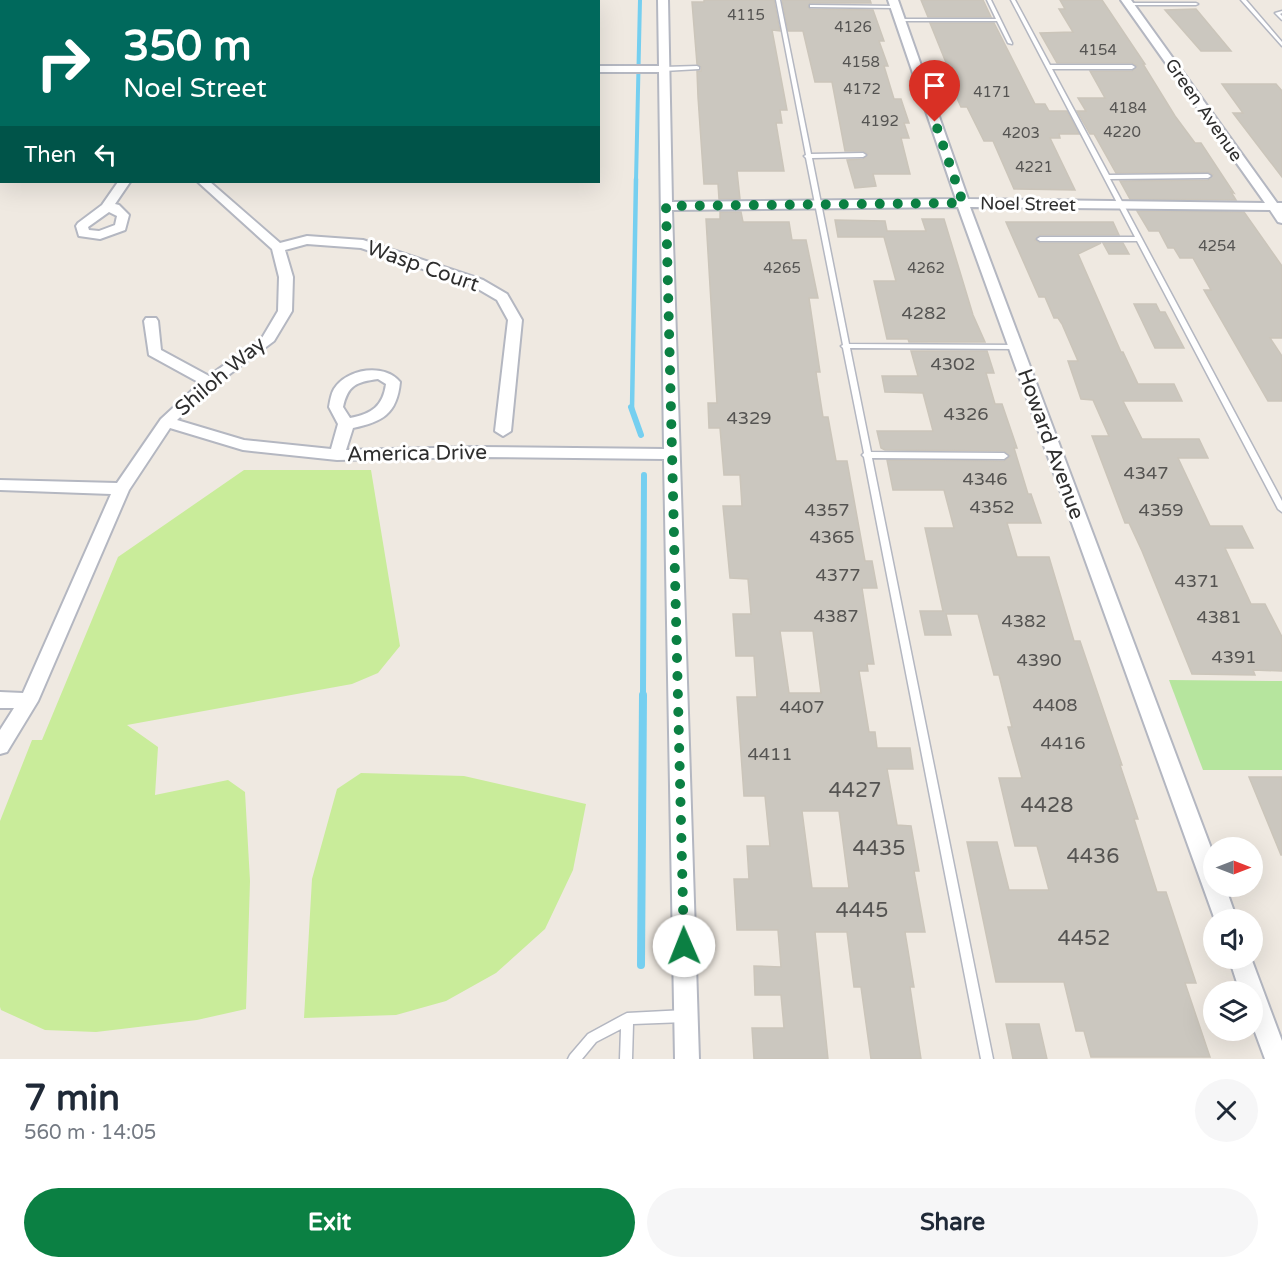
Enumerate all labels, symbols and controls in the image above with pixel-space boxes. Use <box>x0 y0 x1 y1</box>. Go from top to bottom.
house number: 4115 <box>727 6 765 24</box>
house number: 4126 <box>834 18 872 36</box>
text: 350 m <box>123 21 252 72</box>
icon: right <box>24 24 102 102</box>
house number: 4154 <box>1079 41 1117 59</box>
house number: 4158 <box>842 53 880 71</box>
street label: Green Avenue <box>1160 54 1248 166</box>
pin <box>909 60 960 122</box>
icon: arrive <box>918 69 951 102</box>
text: Noel Street <box>123 72 267 105</box>
house number: 4172 <box>843 80 881 98</box>
house number: 4171 <box>973 83 1011 101</box>
house number: 4184 <box>1109 99 1147 117</box>
house number: 4192 <box>861 112 899 130</box>
house number: 4220 <box>1103 123 1141 141</box>
house number: 4203 <box>1002 124 1040 142</box>
icon: left <box>89 138 122 171</box>
text: Then <box>24 142 77 168</box>
house number: 4221 <box>1015 158 1053 176</box>
street label: Noel Street <box>980 192 1076 216</box>
street label: Wasp Court <box>364 236 482 297</box>
house number: 4254 <box>1198 237 1236 255</box>
house number: 4265 <box>763 259 801 277</box>
house number: 4262 <box>907 259 945 277</box>
house number: 4282 <box>901 302 947 324</box>
street label: Shiloh Way <box>170 331 271 421</box>
house number: 4302 <box>930 353 976 375</box>
street label: Howard Avenue <box>1012 366 1089 523</box>
house number: 4326 <box>943 403 989 425</box>
house number: 4329 <box>726 407 772 429</box>
street label: America Drive <box>347 440 487 467</box>
house number: 4347 <box>1123 462 1169 484</box>
house number: 4346 <box>962 468 1008 490</box>
house number: 4352 <box>969 496 1015 518</box>
house number: 4357 <box>804 499 850 521</box>
house number: 4359 <box>1138 499 1184 521</box>
house number: 4365 <box>809 526 855 548</box>
house number: 4377 <box>815 564 861 586</box>
house number: 4371 <box>1174 570 1220 592</box>
house number: 4387 <box>813 605 859 627</box>
house number: 4381 <box>1196 606 1242 628</box>
house number: 4382 <box>1001 610 1047 632</box>
house number: 4391 <box>1211 646 1257 668</box>
house number: 4390 <box>1016 649 1062 671</box>
house number: 4408 <box>1032 694 1078 716</box>
house number: 4407 <box>779 696 825 718</box>
house number: 4416 <box>1040 732 1086 754</box>
house number: 4411 <box>747 743 793 765</box>
house number: 4427 <box>829 778 881 803</box>
house number: 4428 <box>1021 793 1073 818</box>
house number: 4435 <box>853 836 905 861</box>
north arrow <box>1203 837 1263 897</box>
map controls <box>1203 837 1263 1041</box>
house number: 4436 <box>1067 844 1119 869</box>
house number: 4445 <box>836 898 888 923</box>
button: sound <box>1203 909 1263 969</box>
position arrow <box>652 914 716 978</box>
house number: 4452 <box>1058 926 1110 951</box>
button: layers <box>1203 981 1263 1041</box>
text: 7 min <box>24 1077 120 1120</box>
button: close <box>1195 1079 1258 1142</box>
text: 560 m · 14:05 <box>24 1121 156 1145</box>
button: Exit <box>24 1188 635 1257</box>
button: Share <box>647 1188 1258 1257</box>

